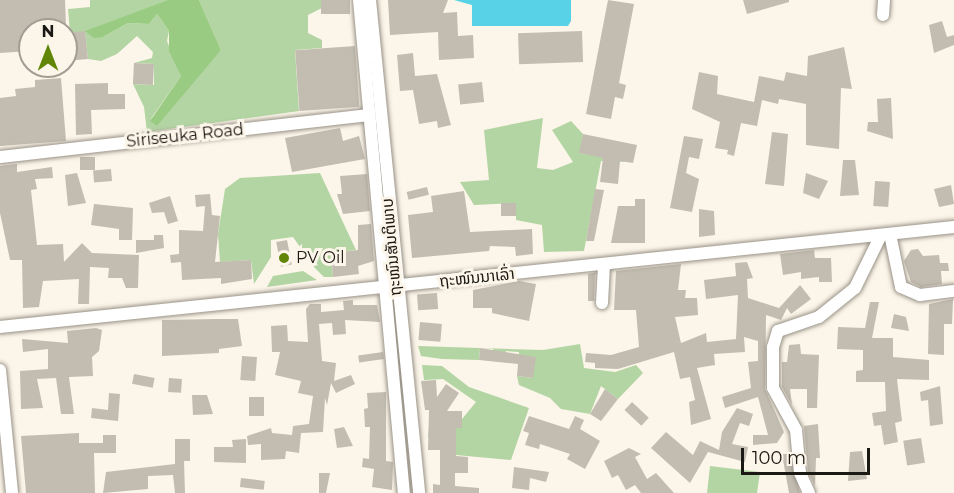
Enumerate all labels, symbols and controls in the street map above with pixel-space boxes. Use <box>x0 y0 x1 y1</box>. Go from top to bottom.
north arrow <box>18 18 78 78</box>
text: N <box>42 22 54 41</box>
street label: Siriseuka Road <box>125 120 245 152</box>
street label: ຖະໜົນສັນຕິພາບ <box>378 197 406 297</box>
place label: PV Oil <box>296 248 345 268</box>
marker: PV Oil <box>277 251 291 265</box>
street label: ຖະໜົນນາເລົ່າ <box>438 264 516 292</box>
scale bar <box>744 436 873 474</box>
text: 100 m <box>752 447 806 469</box>

